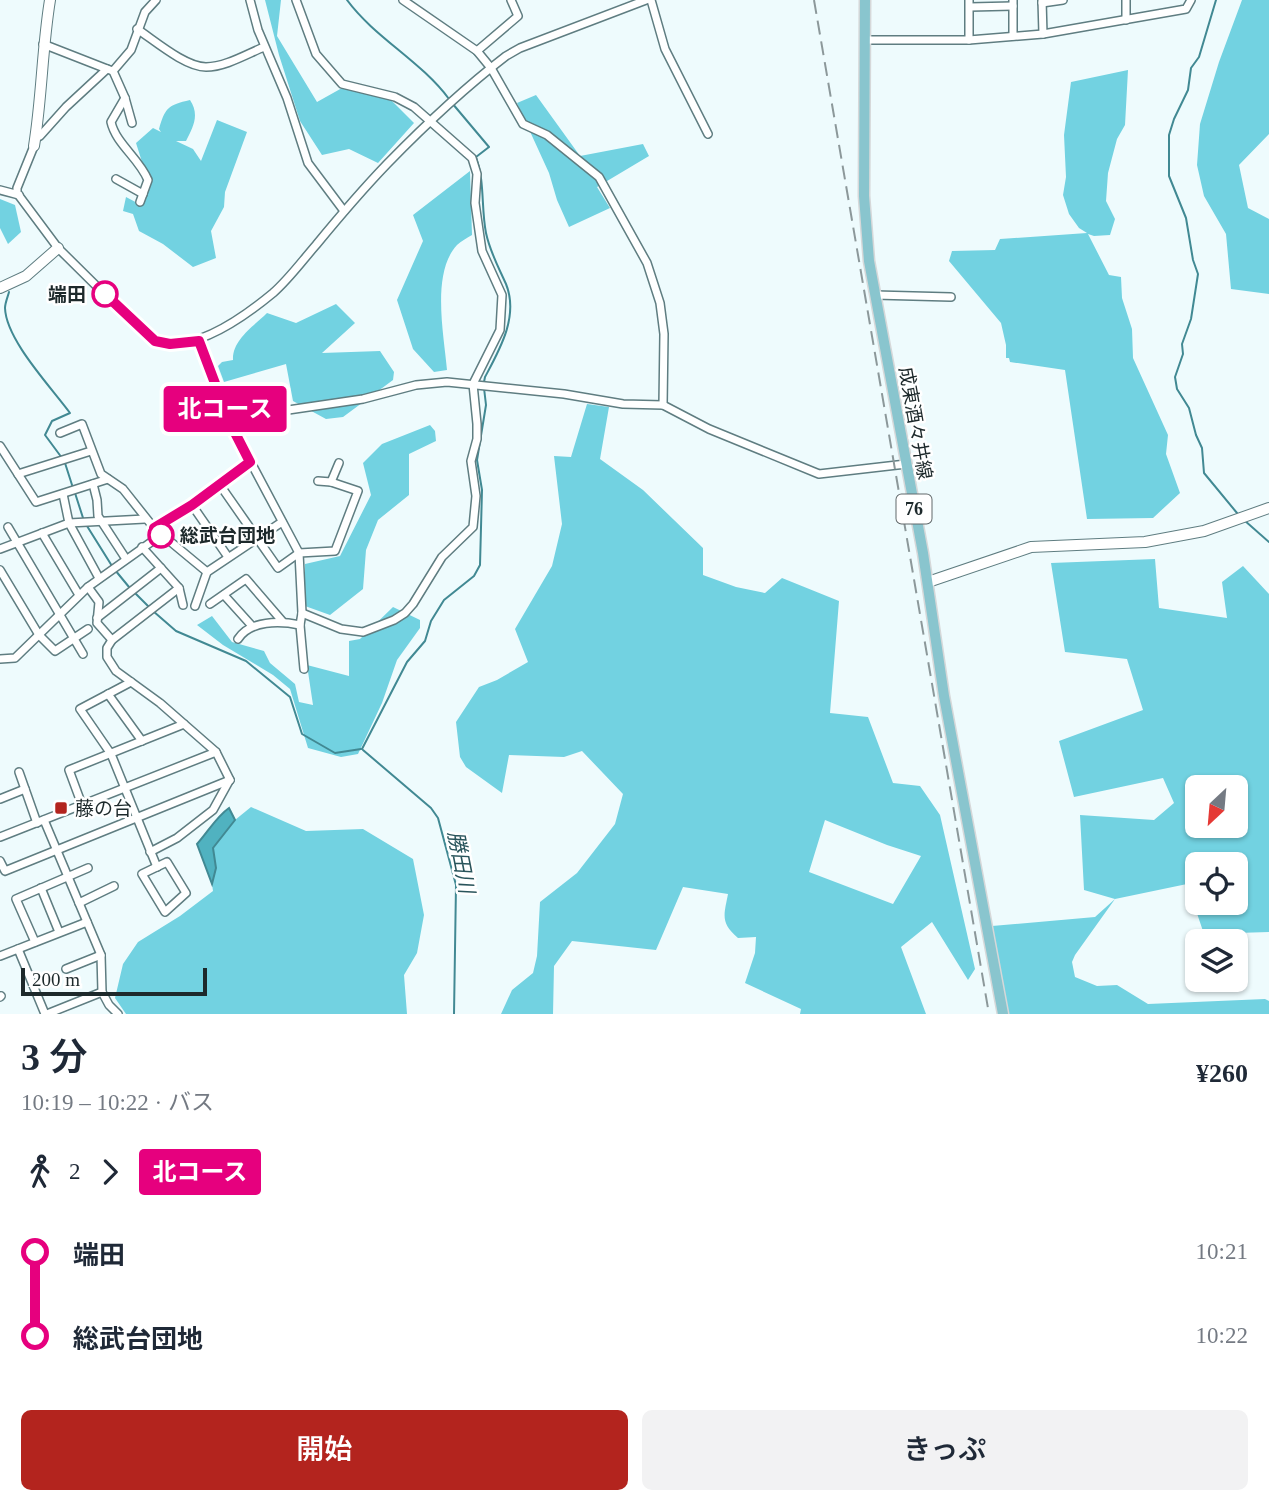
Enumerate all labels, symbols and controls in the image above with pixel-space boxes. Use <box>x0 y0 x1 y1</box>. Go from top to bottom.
marker: 端田 <box>92 281 118 307</box>
place label: 端田 <box>48 284 86 305</box>
street label: 成東酒々井線 <box>895 365 936 481</box>
line badge: 北コース <box>176 386 274 432</box>
text: 北コース <box>178 396 272 422</box>
road number: 76 <box>897 494 932 524</box>
marker: 総武台団地 <box>148 522 174 548</box>
place label: 総武台団地 <box>180 525 275 546</box>
north arrow <box>1185 775 1248 838</box>
map controls <box>1185 775 1248 992</box>
place label: 藤の台 <box>75 798 132 819</box>
marker: 藤の台 <box>53 800 69 816</box>
water label: 勝田川 <box>443 829 479 897</box>
button: locate <box>1185 852 1248 915</box>
button: layers <box>1185 929 1248 992</box>
scale bar <box>21 965 206 997</box>
text: 200 m <box>32 969 80 990</box>
text: 3 分 <box>21 1036 88 1078</box>
text: ¥260 <box>1196 1059 1248 1088</box>
text: 10:19 – 10:22 · バス <box>21 1090 214 1115</box>
icon: walk <box>21 1153 59 1191</box>
icon: forward <box>91 1153 129 1191</box>
text: 2 <box>69 1159 81 1184</box>
text: 北コース <box>153 1159 247 1185</box>
text: 10:21 <box>1196 1239 1248 1264</box>
text: 端田 <box>73 1241 125 1270</box>
text: 10:22 <box>1196 1323 1248 1348</box>
text: 総武台団地 <box>73 1325 203 1354</box>
button: 開始 <box>21 1410 628 1490</box>
button: きっぷ <box>642 1410 1248 1490</box>

